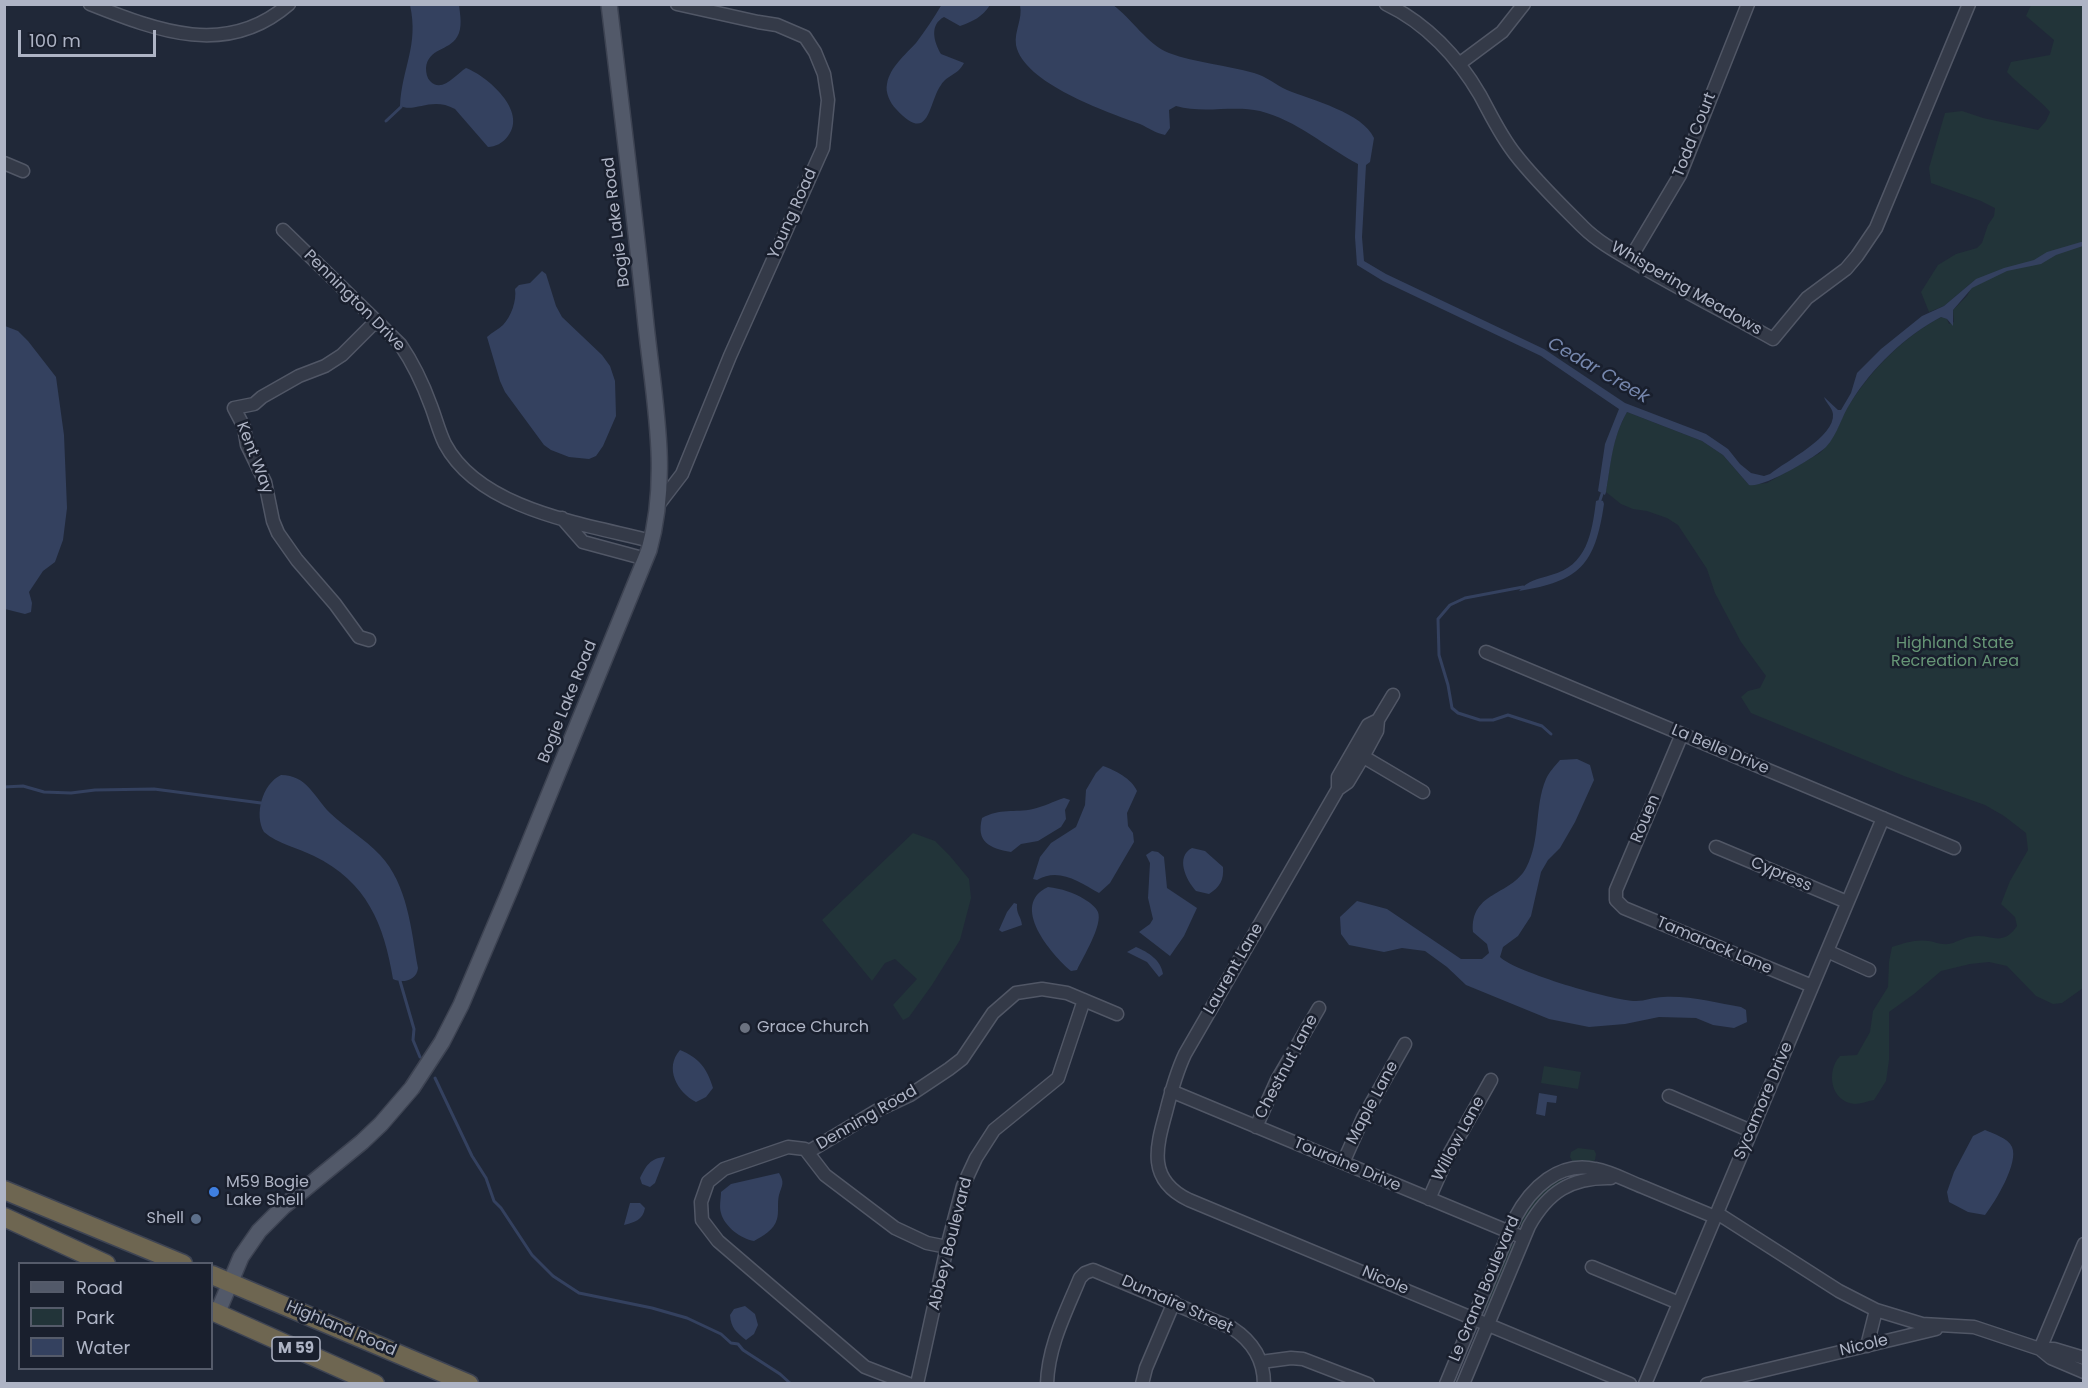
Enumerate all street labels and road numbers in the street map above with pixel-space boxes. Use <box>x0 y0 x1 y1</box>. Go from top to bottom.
street label: Todd Court <box>1669 90 1721 180</box>
street label: Bogie Lake Road <box>600 156 634 288</box>
street label: Young Road <box>765 166 821 262</box>
street label: Whispering Meadows <box>1607 238 1765 340</box>
street label: Pennington Drive <box>299 246 409 356</box>
street label: Kent Way <box>232 419 276 497</box>
street label: Bogie Lake Road <box>535 638 601 766</box>
street label: La Belle Drive <box>1668 721 1772 779</box>
street label: Rouen <box>1627 792 1665 846</box>
street label: Cypress <box>1747 854 1815 896</box>
street label: Tamarack Lane <box>1653 913 1775 979</box>
street label: Laurent Lane <box>1200 920 1268 1018</box>
street label: Chestnut Lane <box>1251 1012 1323 1122</box>
street label: Sycamore Drive <box>1731 1039 1797 1163</box>
street label: Maple Lane <box>1343 1058 1403 1148</box>
street label: Denning Road <box>813 1082 921 1154</box>
street label: Willow Lane <box>1429 1093 1489 1185</box>
street label: Touraine Drive <box>1291 1134 1403 1196</box>
street label: Abbey Boulevard <box>925 1176 977 1312</box>
street label: Le Grand Boulevard <box>1446 1213 1524 1365</box>
street label: Nicole <box>1359 1263 1411 1299</box>
street label: Dumaire Street <box>1118 1272 1236 1338</box>
street label: Highland Road <box>283 1297 399 1361</box>
street label: Nicole <box>1838 1331 1890 1361</box>
road number: M 59 <box>272 1337 320 1361</box>

